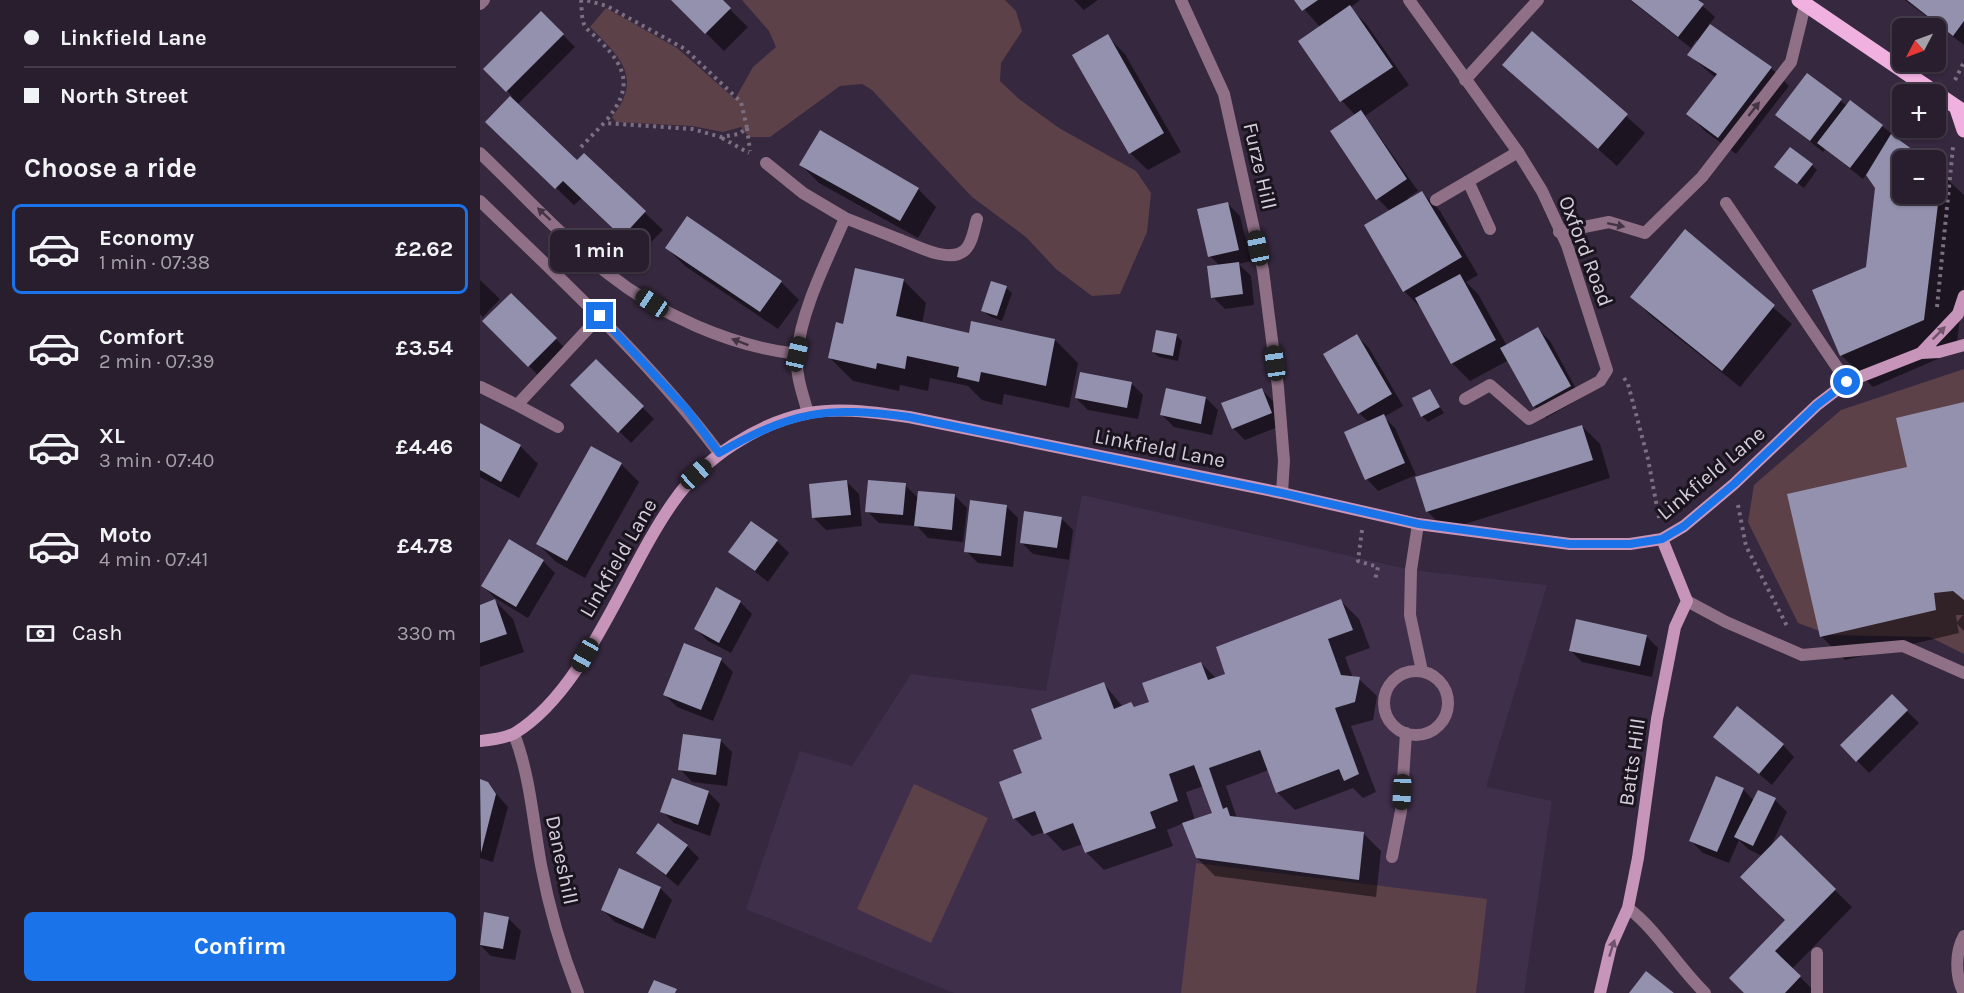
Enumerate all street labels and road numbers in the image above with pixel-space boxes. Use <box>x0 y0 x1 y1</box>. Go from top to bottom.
street label: Furze Hill <box>1238 120 1282 212</box>
street label: Oxford Road <box>1554 192 1618 310</box>
street label: Linkfield Lane <box>1652 421 1770 525</box>
street label: Linkfield Lane <box>1092 424 1228 472</box>
street label: Linkfield Lane <box>574 494 662 622</box>
street label: Batts Hill <box>1614 717 1650 807</box>
street label: Daneshill <box>541 813 583 907</box>

